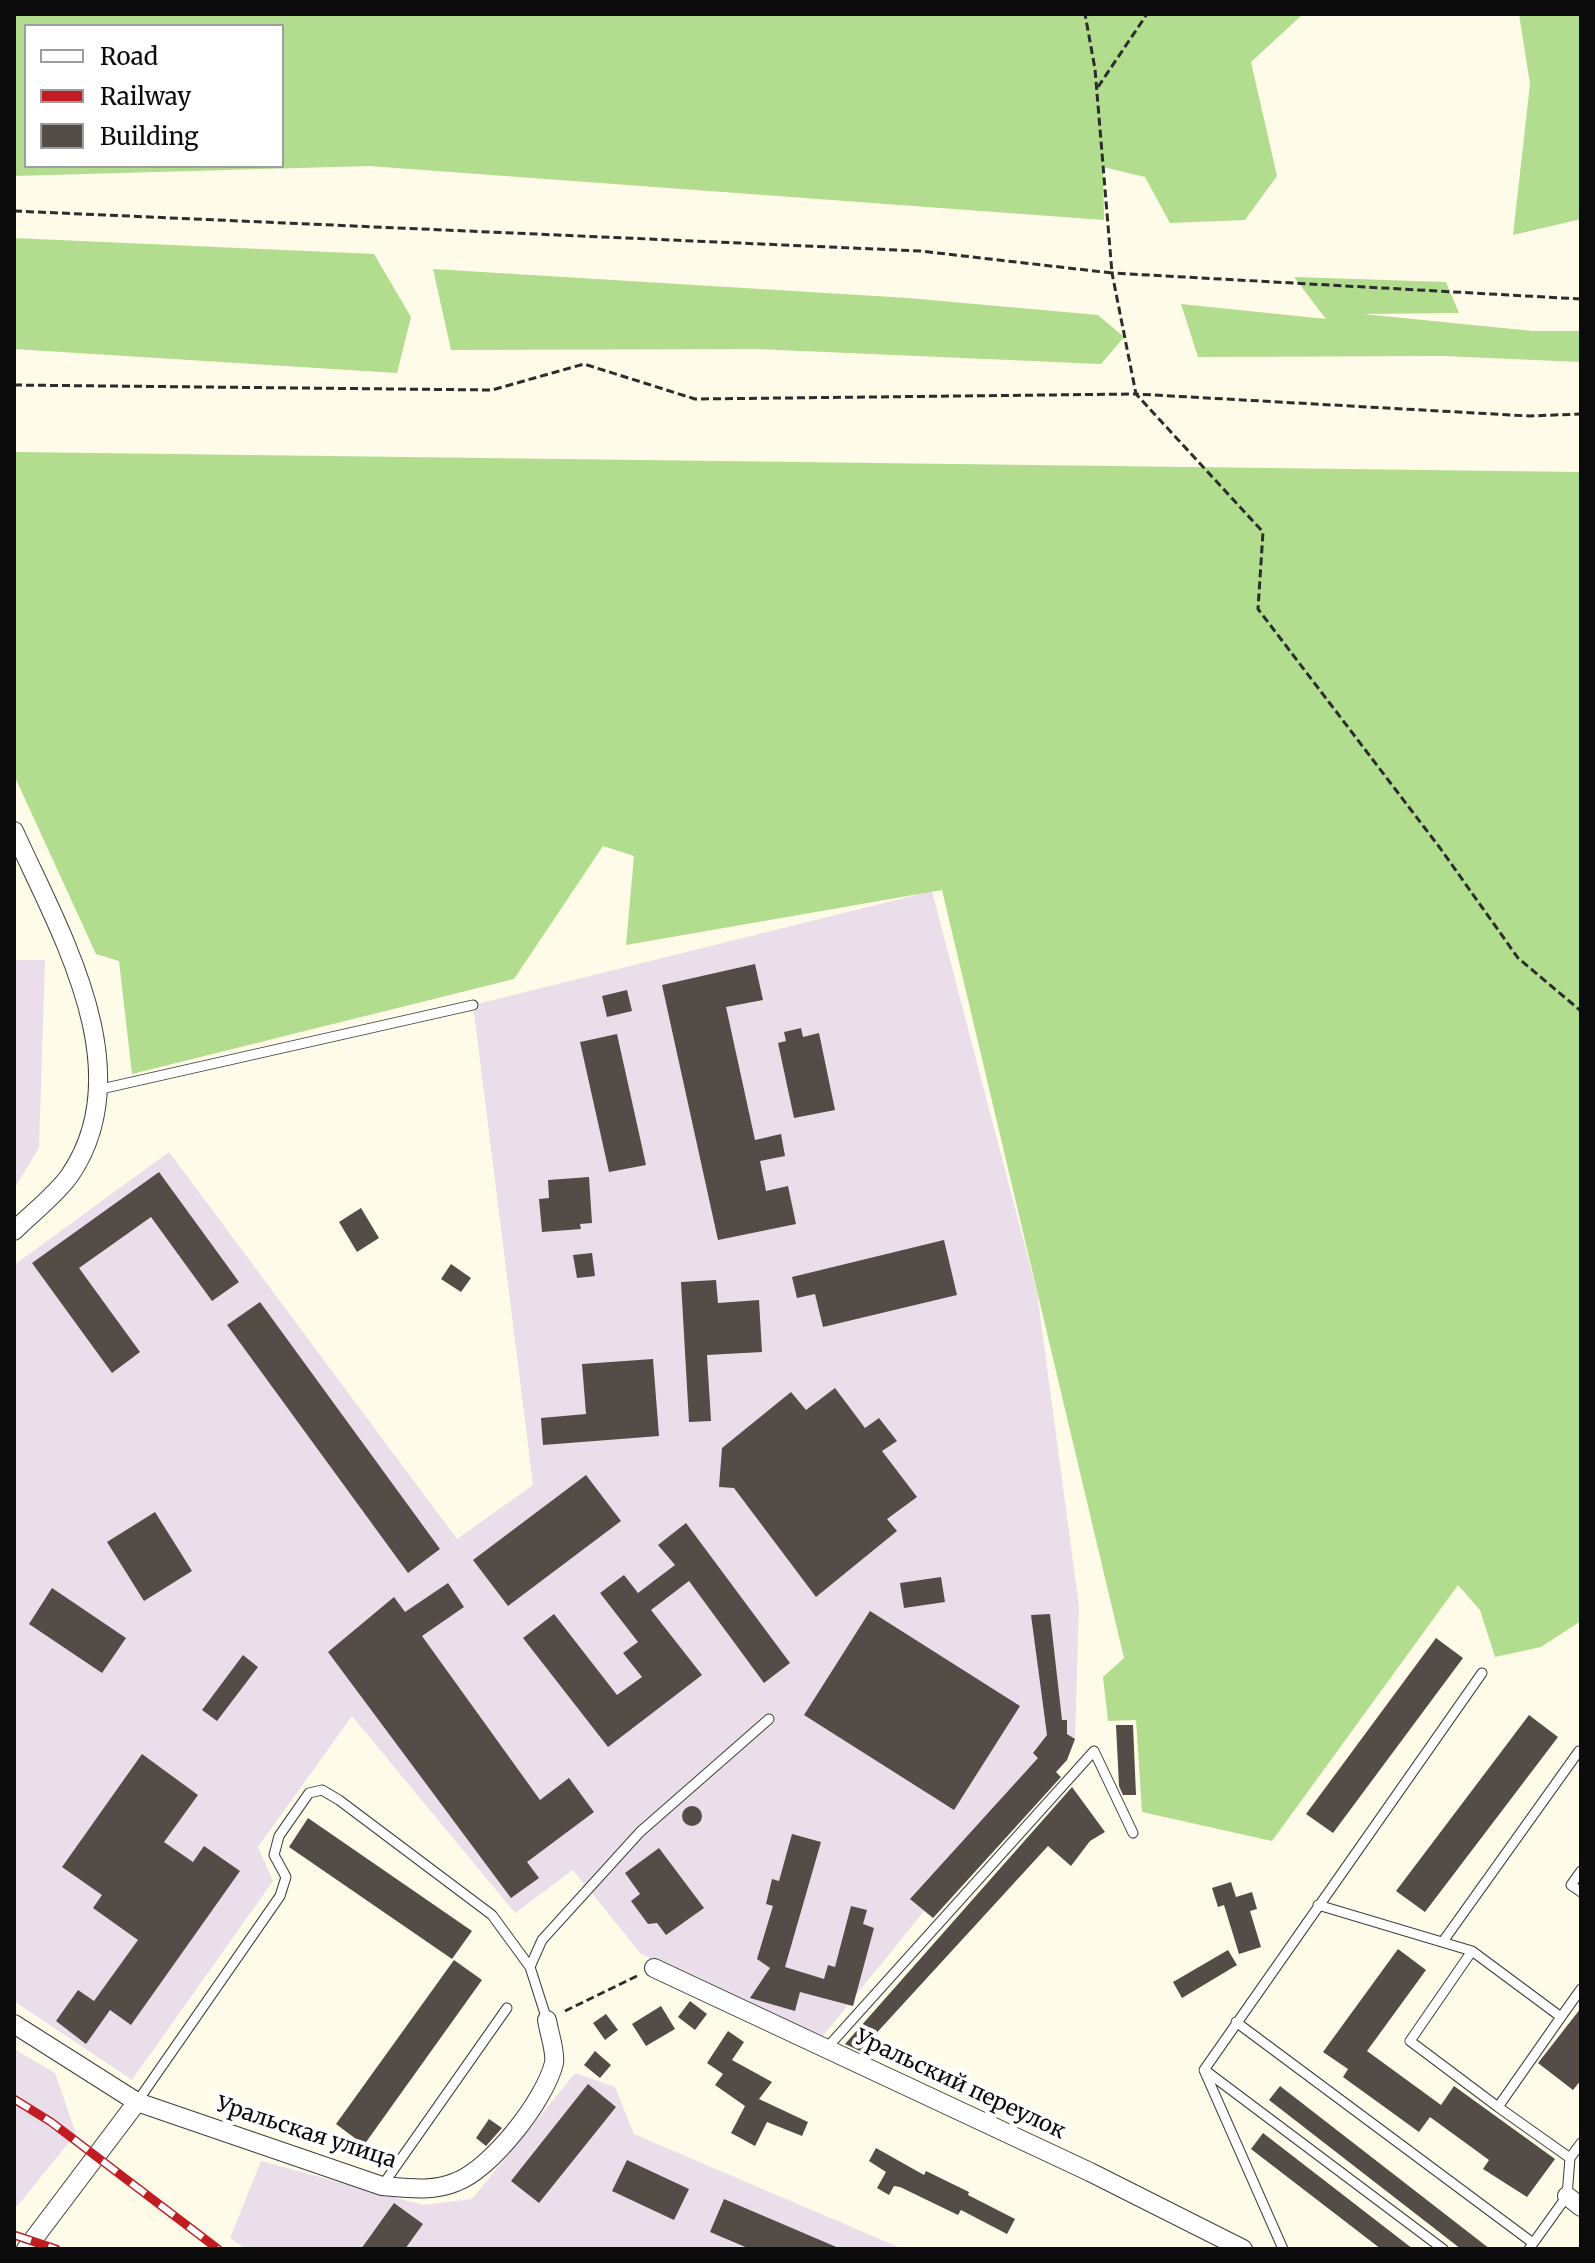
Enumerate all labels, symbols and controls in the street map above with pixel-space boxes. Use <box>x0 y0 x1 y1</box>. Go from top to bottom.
legend <box>24 24 284 168</box>
text: Road <box>100 41 158 72</box>
text: Railway <box>100 81 191 112</box>
text: Building <box>100 121 199 152</box>
street label: Уральский переулок <box>851 2025 1069 2145</box>
street label: Уральская улица <box>213 2091 399 2175</box>

